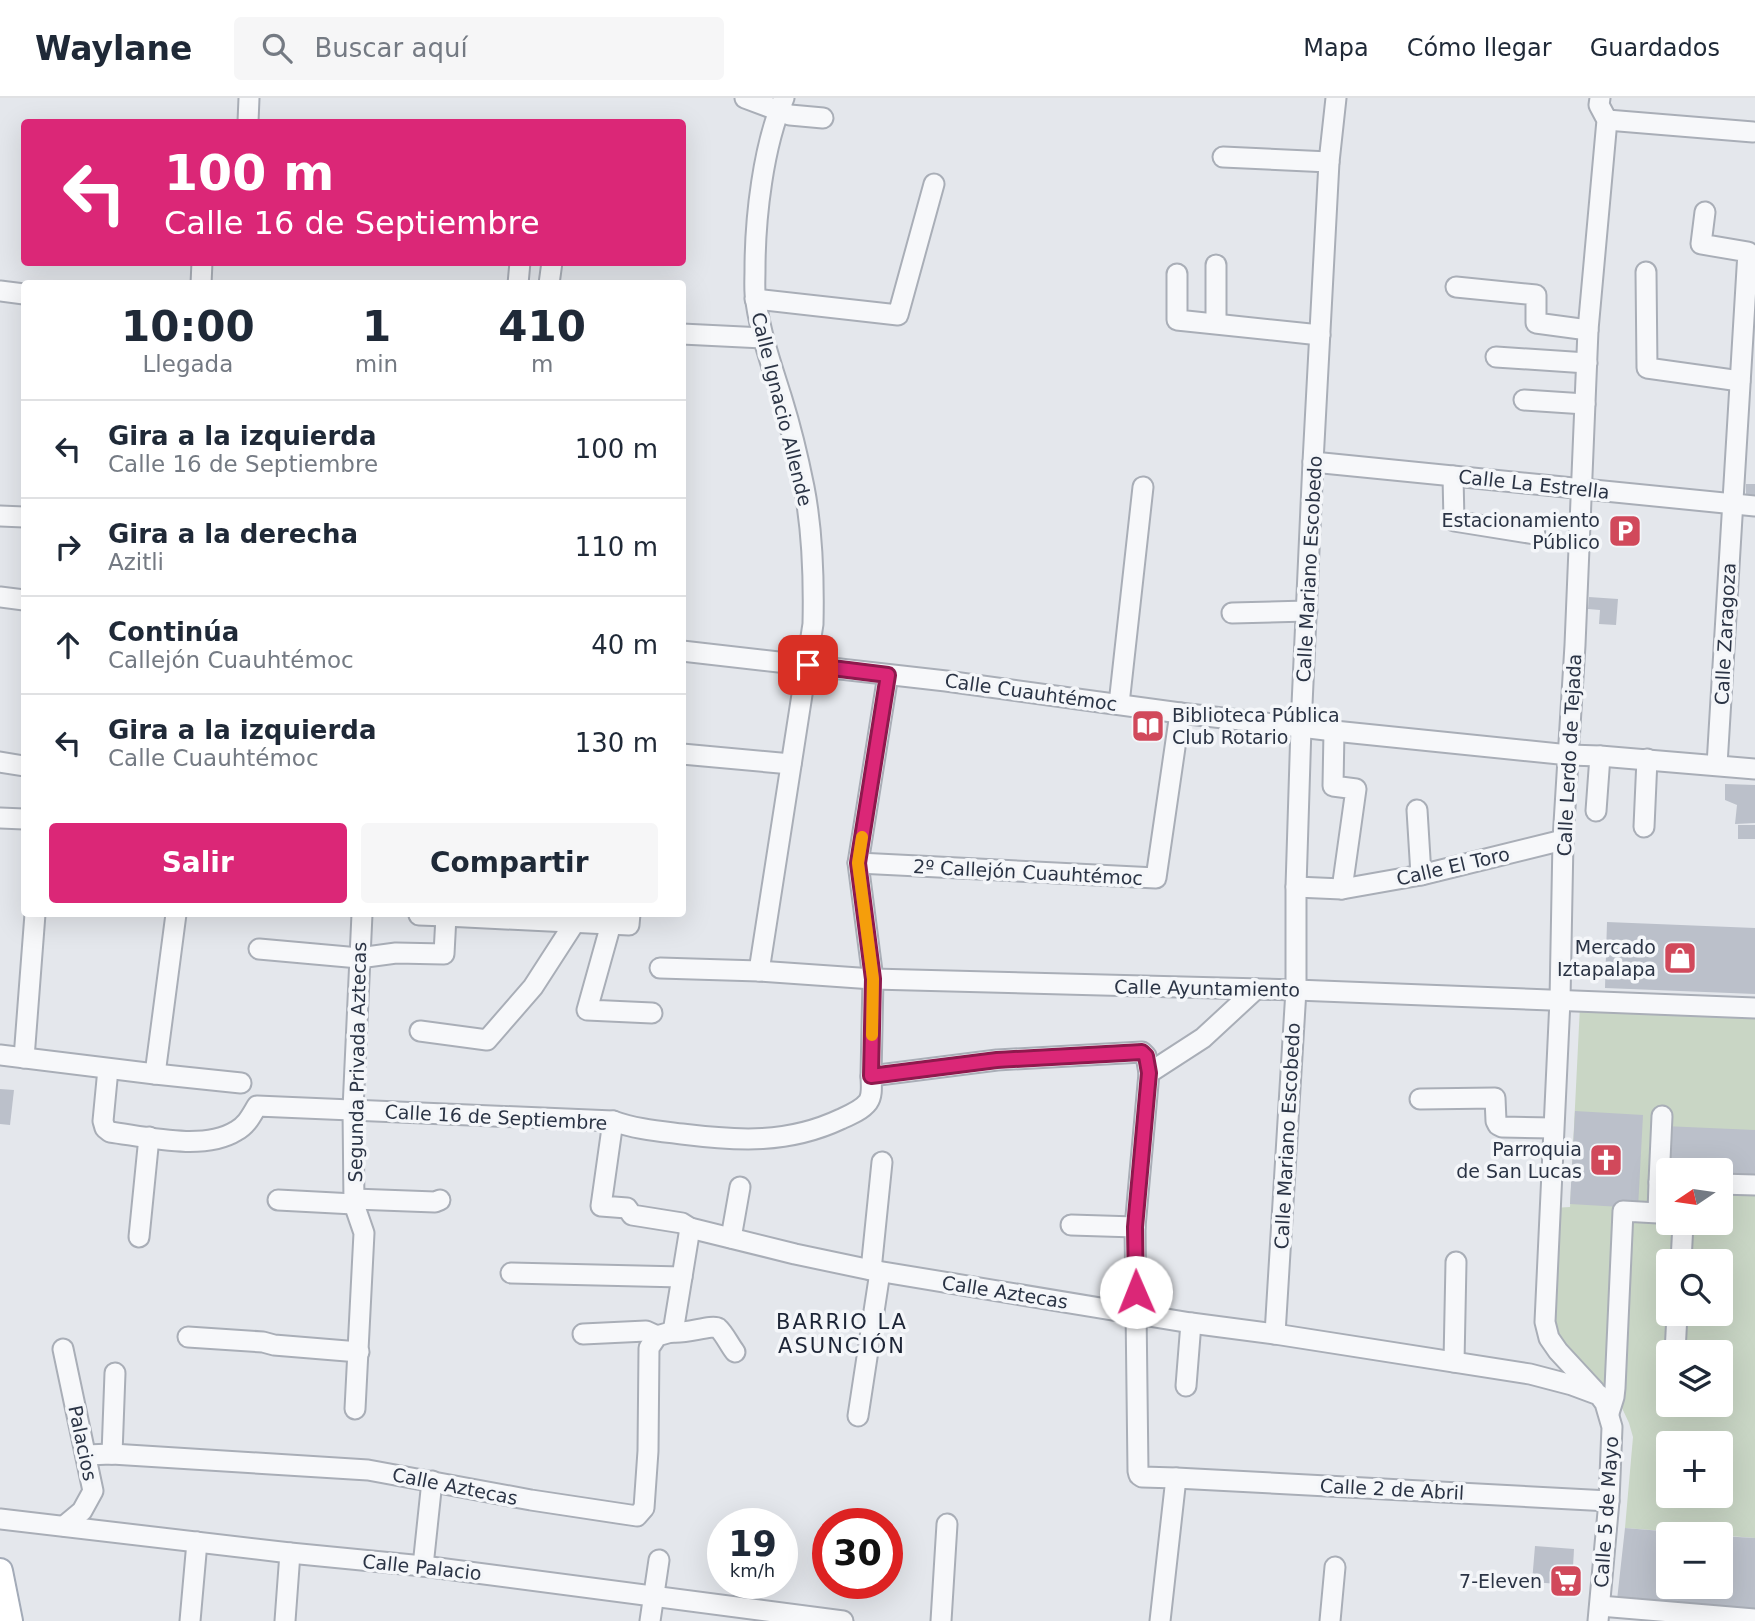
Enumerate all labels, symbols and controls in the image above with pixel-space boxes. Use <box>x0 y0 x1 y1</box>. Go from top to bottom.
search box <box>234 17 724 80</box>
text: Waylane <box>35 29 192 68</box>
icon: search <box>258 29 296 67</box>
text: Buscar aquí <box>314 33 468 63</box>
text: Mapa <box>1303 34 1369 62</box>
text: Cómo llegar <box>1407 34 1552 62</box>
text: Guardados <box>1590 34 1720 62</box>
text: 100 m <box>164 145 334 202</box>
icon: left <box>49 147 140 238</box>
text: Calle 16 de Septiembre <box>164 204 540 242</box>
text: 10:00 <box>121 302 255 351</box>
text: 1 <box>362 302 391 351</box>
text: 410 <box>498 302 586 351</box>
street label: Calle Ignacio Allende <box>747 310 817 508</box>
text: Llegada <box>143 351 233 377</box>
text: min <box>355 351 398 377</box>
text: m <box>531 351 553 377</box>
text: Gira a la izquierda <box>108 421 376 451</box>
icon: left <box>49 430 87 468</box>
text: 100 m <box>575 434 658 464</box>
text: Calle 16 de Septiembre <box>108 451 378 477</box>
street label: Calle Mariano Escobedo <box>1292 455 1326 683</box>
street label: Calle La Estrella <box>1457 465 1611 503</box>
place label: Estacionamiento Público <box>1441 509 1600 553</box>
parking icon: Estacionamiento Público <box>1606 512 1644 550</box>
text: Gira a la derecha <box>108 519 358 549</box>
icon: right <box>49 528 87 566</box>
text: 110 m <box>575 532 658 562</box>
text: Azitli <box>108 549 164 575</box>
street label: Calle Zaragoza <box>1710 562 1740 706</box>
text: Continúa <box>108 617 239 647</box>
icon: ahead <box>49 626 87 664</box>
text: 40 m <box>591 630 658 660</box>
pin <box>778 635 838 695</box>
icon: arrive <box>789 646 827 684</box>
text: Callejón Cuauhtémoc <box>108 647 354 673</box>
street label: Calle Lerdo de Tejada <box>1553 653 1585 857</box>
street label: Calle Cuauhtémoc <box>943 669 1119 715</box>
place label: Biblioteca Pública Club Rotario <box>1172 704 1340 748</box>
library icon: Biblioteca Pública Club Rotario <box>1129 707 1167 745</box>
text: Gira a la izquierda <box>108 715 376 745</box>
icon: left <box>49 724 87 762</box>
text: 130 m <box>575 728 658 758</box>
text: Calle Cuauhtémoc <box>108 745 319 771</box>
button: Salir <box>49 823 347 903</box>
button: Compartir <box>361 823 658 903</box>
street label: Calle El Toro <box>1394 842 1512 890</box>
street label: 2º Callejón Cuauhtémoc <box>913 855 1143 889</box>
place label: Mercado Iztapalapa <box>1557 936 1656 980</box>
shop icon: Mercado Iztapalapa <box>1661 939 1699 977</box>
street label: Segunda Privada Aztecas <box>344 942 370 1182</box>
street label: Calle Ayuntamiento <box>1114 975 1300 1001</box>
street label: Calle Mariano Escobedo <box>1270 1022 1304 1250</box>
street label: Calle 16 de Septiembre <box>384 1100 608 1134</box>
place label: Parroquia de San Lucas <box>1456 1138 1582 1182</box>
church icon: Parroquia de San Lucas <box>1587 1141 1625 1179</box>
north arrow <box>1656 1158 1732 1236</box>
map controls <box>1656 1158 1733 1599</box>
button: search <box>1656 1249 1733 1326</box>
position arrow <box>1099 1255 1173 1329</box>
street label: Calle Aztecas <box>940 1271 1070 1313</box>
district label: BARRIO LA ASUNCIÓN <box>776 1310 908 1358</box>
button: layers <box>1656 1340 1733 1417</box>
street label: Palacios <box>64 1403 102 1483</box>
button: + <box>1656 1431 1733 1508</box>
street label: Calle 5 de Mayo <box>1590 1435 1622 1589</box>
street label: Calle Aztecas <box>390 1463 520 1509</box>
street label: Calle 2 de Abril <box>1319 1474 1465 1504</box>
speed limit sign: 30 <box>812 1508 903 1599</box>
button: − <box>1656 1522 1733 1599</box>
text: 19 <box>728 1524 777 1564</box>
street label: Calle Palacio <box>361 1550 483 1584</box>
text: km/h <box>730 1560 775 1581</box>
supermarket icon: 7-Eleven <box>1547 1562 1585 1600</box>
place label: 7-Eleven <box>1459 1570 1542 1592</box>

